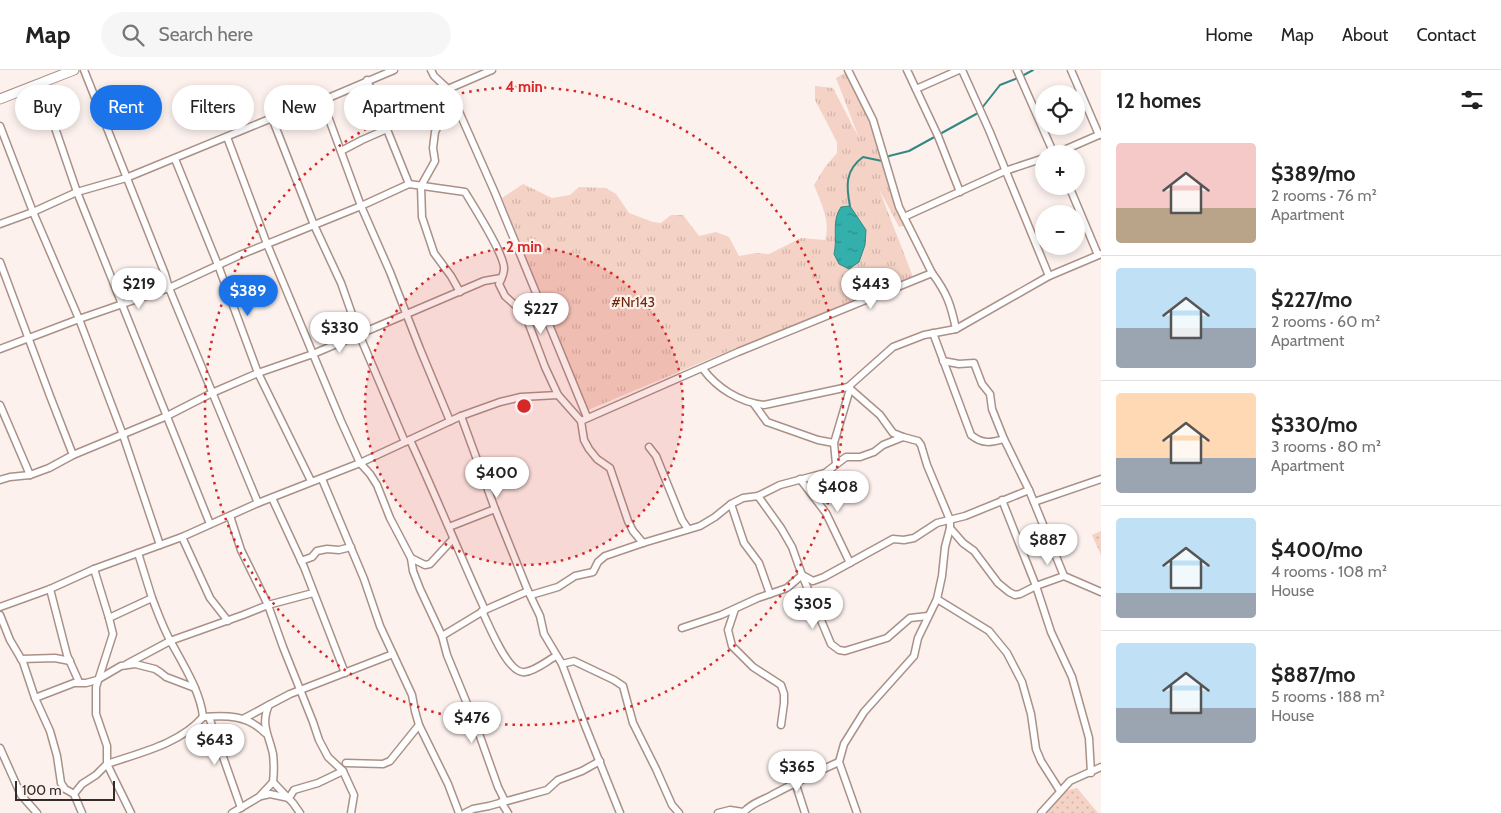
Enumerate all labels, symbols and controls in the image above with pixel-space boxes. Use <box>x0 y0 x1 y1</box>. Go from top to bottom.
search box <box>101 12 451 57</box>
text: Map <box>25 20 71 49</box>
icon: search <box>119 21 147 49</box>
text: Search here <box>159 23 253 46</box>
text: Home <box>1205 24 1253 46</box>
text: Map <box>1281 24 1314 46</box>
text: About <box>1342 24 1388 46</box>
text: Contact <box>1416 24 1476 46</box>
text: 4 min <box>505 78 543 96</box>
chip: Buy <box>15 85 80 130</box>
chip: Rent <box>90 85 162 130</box>
chip: Filters <box>172 85 254 130</box>
chip: New <box>264 85 334 130</box>
chip: Apartment <box>344 85 463 130</box>
map controls <box>1035 85 1085 255</box>
button: locate <box>1035 85 1085 135</box>
icon: filters <box>1458 86 1486 114</box>
text: 12 homes <box>1116 88 1201 113</box>
button: + <box>1035 145 1085 195</box>
text: $389/mo <box>1271 161 1356 186</box>
icon: home <box>1156 163 1216 223</box>
text: 2 rooms · 76 m² <box>1271 186 1377 205</box>
button: − <box>1035 205 1085 255</box>
text: Apartment <box>1271 205 1344 224</box>
text: 2 min <box>506 238 542 256</box>
pin: $219 <box>109 268 169 310</box>
pin: $443 <box>841 268 901 310</box>
text: $219 <box>123 274 155 293</box>
pin: $389 <box>218 274 278 317</box>
text: $443 <box>852 274 890 293</box>
text: $389 <box>230 281 266 300</box>
text: $227/mo <box>1271 287 1352 312</box>
icon: home <box>1156 288 1216 348</box>
pin: $227 <box>511 292 571 335</box>
park label: #Nr143 <box>611 293 655 311</box>
text: $227 <box>524 299 558 318</box>
pin: $330 <box>310 312 370 354</box>
text: 2 rooms · 60 m² <box>1271 312 1380 331</box>
text: $330 <box>321 318 359 337</box>
text: Apartment <box>1271 331 1344 350</box>
centre of rings <box>515 397 533 415</box>
text: $330/mo <box>1271 412 1358 437</box>
icon: home <box>1156 413 1216 473</box>
text: 3 rooms · 80 m² <box>1271 437 1381 456</box>
pin: $400 <box>467 456 527 499</box>
text: Apartment <box>1271 456 1344 475</box>
text: $400 <box>476 463 518 482</box>
pin: $408 <box>808 470 868 513</box>
text: $408 <box>818 477 858 496</box>
pin: $887 <box>1018 524 1078 566</box>
text: $887 <box>1030 530 1066 549</box>
text: $400/mo <box>1271 537 1363 562</box>
icon: home <box>1156 538 1216 598</box>
text: 4 rooms · 108 m² <box>1271 562 1387 581</box>
text: House <box>1271 581 1314 600</box>
pin: $305 <box>783 588 843 630</box>
text: $305 <box>794 594 832 613</box>
text: $887/mo <box>1271 662 1355 687</box>
icon: home <box>1156 663 1216 723</box>
text: 5 rooms · 188 m² <box>1271 687 1385 706</box>
pin: $476 <box>442 702 502 744</box>
text: House <box>1271 706 1314 725</box>
text: $476 <box>454 708 490 727</box>
pin: $643 <box>185 724 245 766</box>
text: $643 <box>197 730 233 749</box>
pin: $365 <box>767 750 827 793</box>
text: $365 <box>779 757 815 776</box>
scale bar <box>15 778 115 801</box>
text: 100 m <box>22 781 62 799</box>

